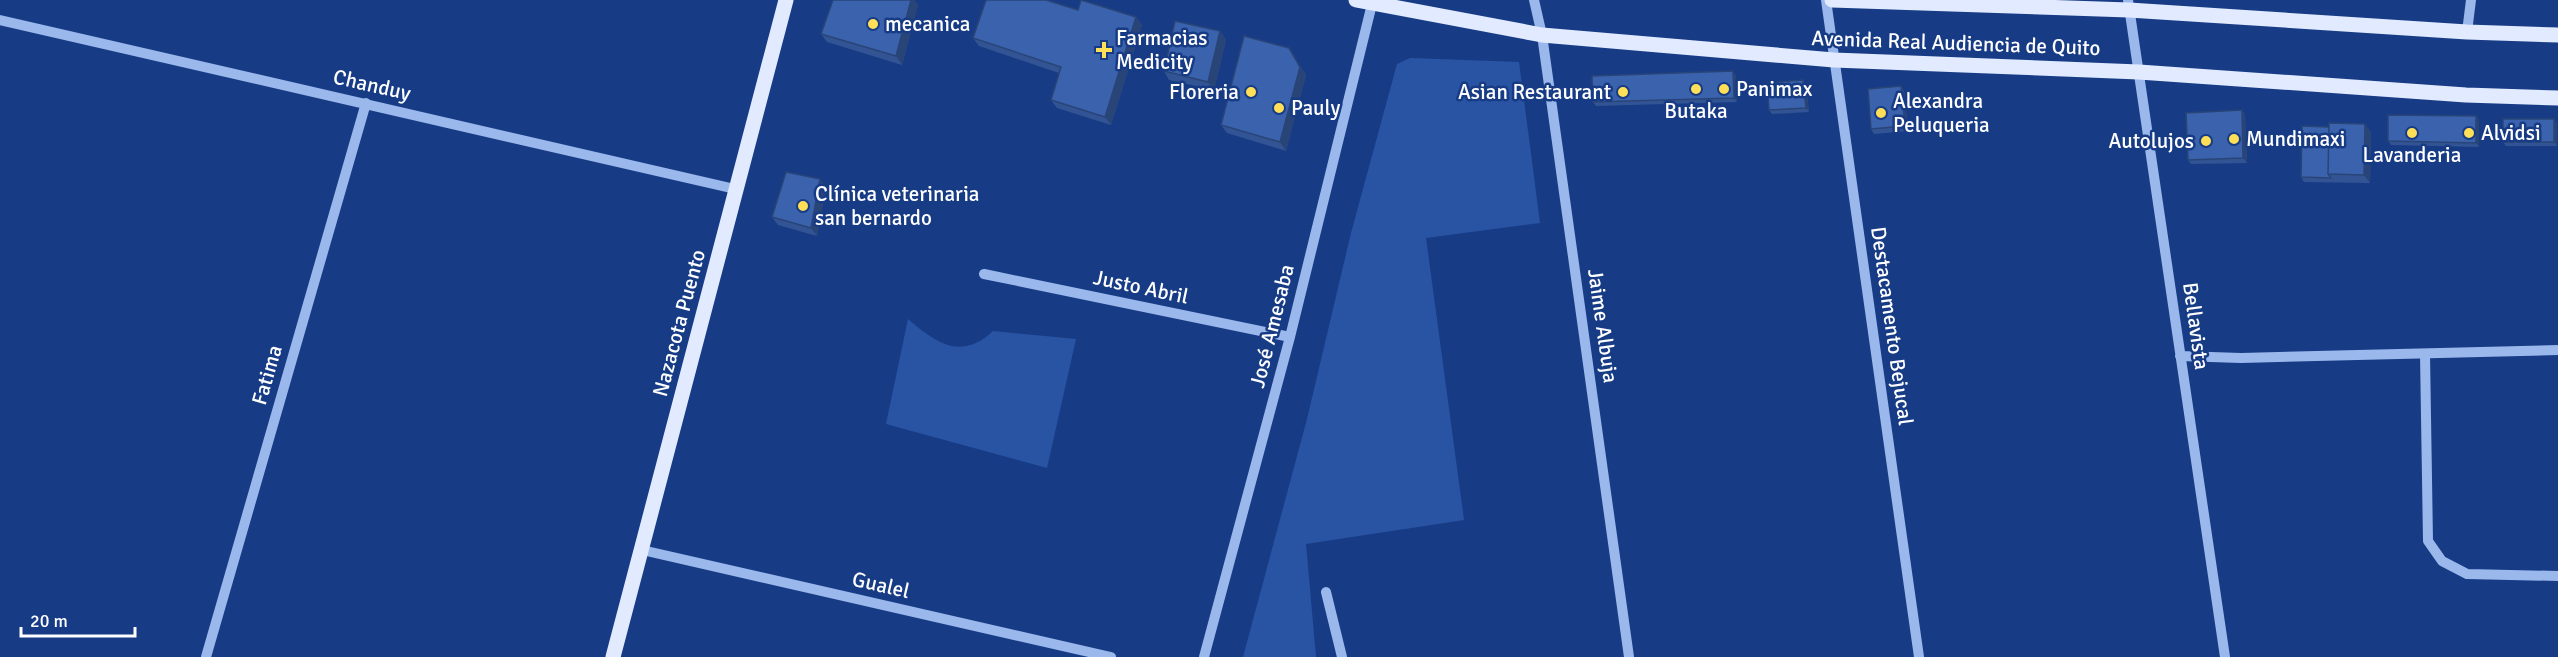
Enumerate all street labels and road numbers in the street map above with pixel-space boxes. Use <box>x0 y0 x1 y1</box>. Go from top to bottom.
street label: Avenida Real Audiencia de Quito <box>1811 25 2101 61</box>
street label: Chanduy <box>331 63 413 107</box>
street label: Destacamento Bejucal <box>1865 225 1919 427</box>
street label: Nazacota Puento <box>647 247 711 399</box>
street label: José Amesaba <box>1244 262 1300 390</box>
street label: Justo Abril <box>1091 264 1191 310</box>
street label: Jaime Albuja <box>1582 267 1624 385</box>
street label: Bellavista <box>2177 281 2215 371</box>
street label: Fatima <box>246 342 288 408</box>
street label: Gualel <box>850 566 912 604</box>

